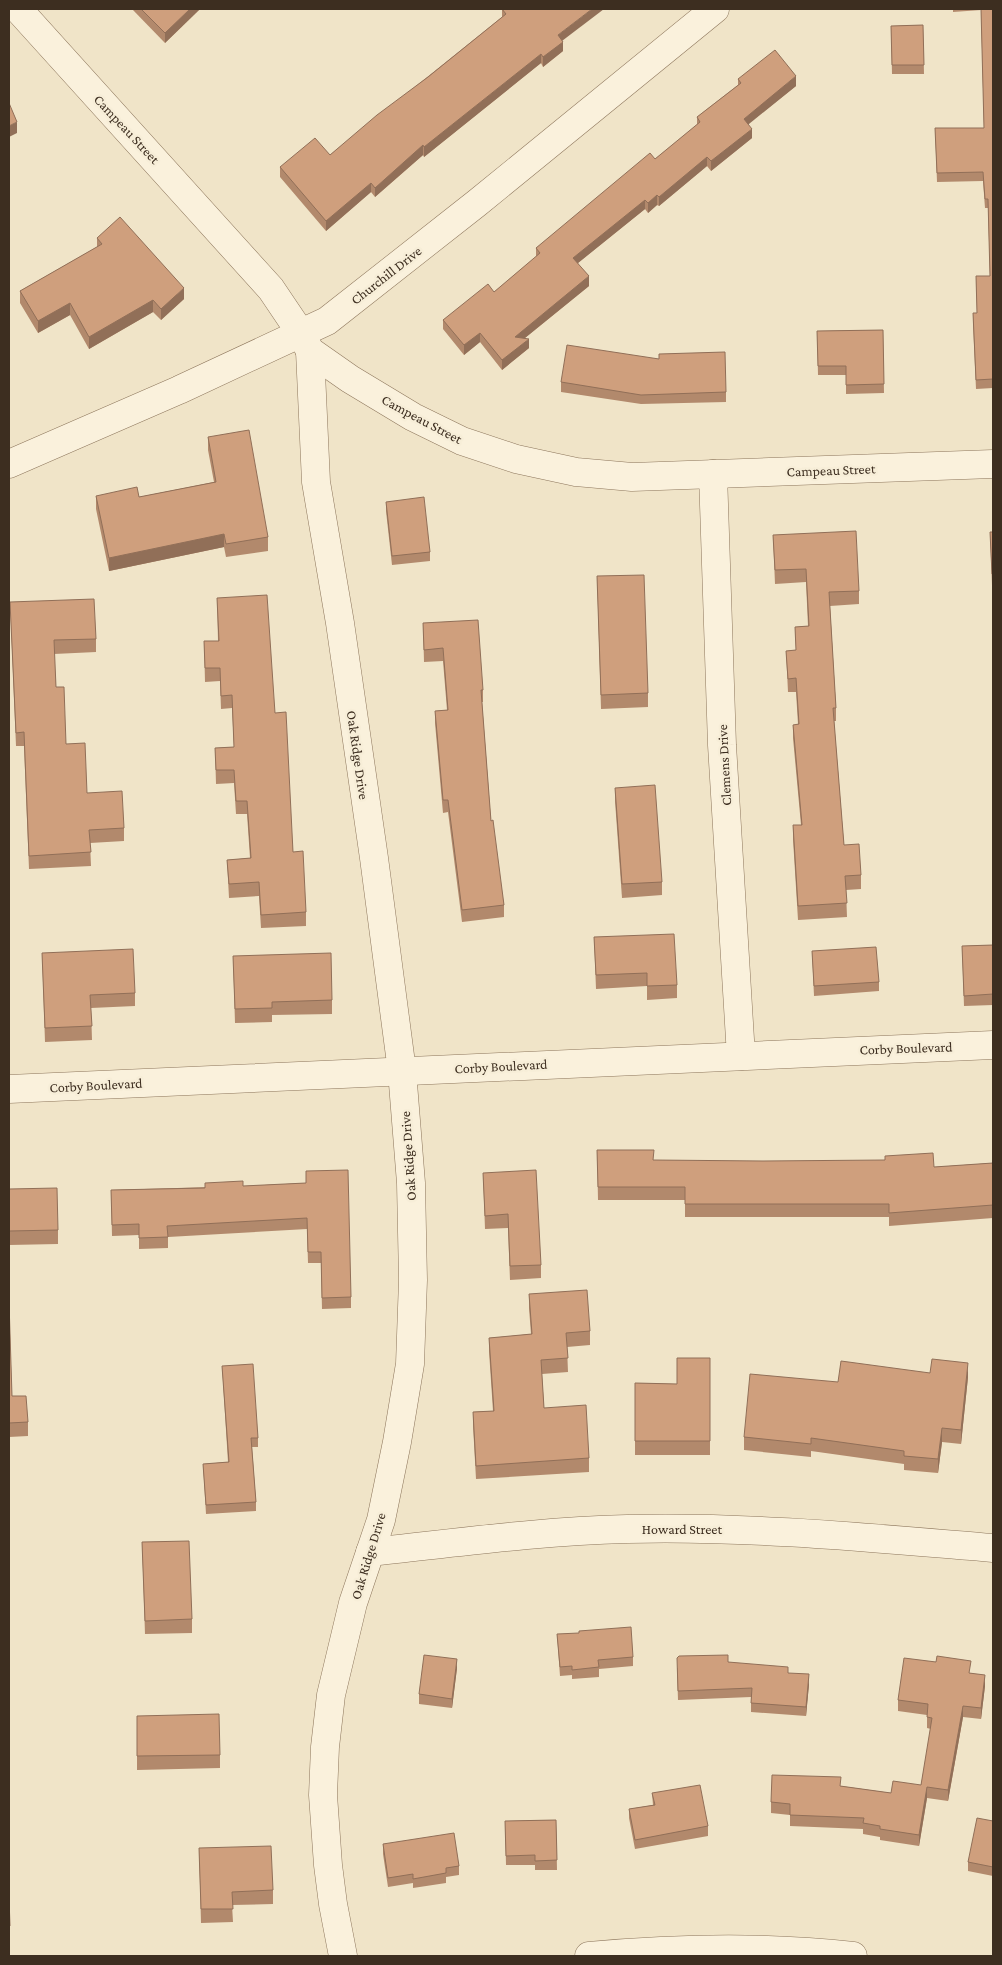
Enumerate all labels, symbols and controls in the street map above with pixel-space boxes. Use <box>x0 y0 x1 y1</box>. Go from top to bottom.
street label: Campeau Street <box>91 91 163 167</box>
street label: Churchill Drive <box>347 242 425 308</box>
street label: Campeau Street <box>379 391 465 447</box>
street label: Campeau Street <box>786 460 876 480</box>
street label: Oak Ridge Drive <box>344 709 372 801</box>
street label: Clemens Drive <box>714 724 734 806</box>
street label: Corby Boulevard <box>859 1038 953 1058</box>
street label: Corby Boulevard <box>454 1056 548 1076</box>
street label: Corby Boulevard <box>49 1075 143 1095</box>
street label: Oak Ridge Drive <box>397 1111 419 1201</box>
street label: Oak Ridge Drive <box>347 1511 389 1601</box>
street label: Howard Street <box>642 1521 722 1537</box>

